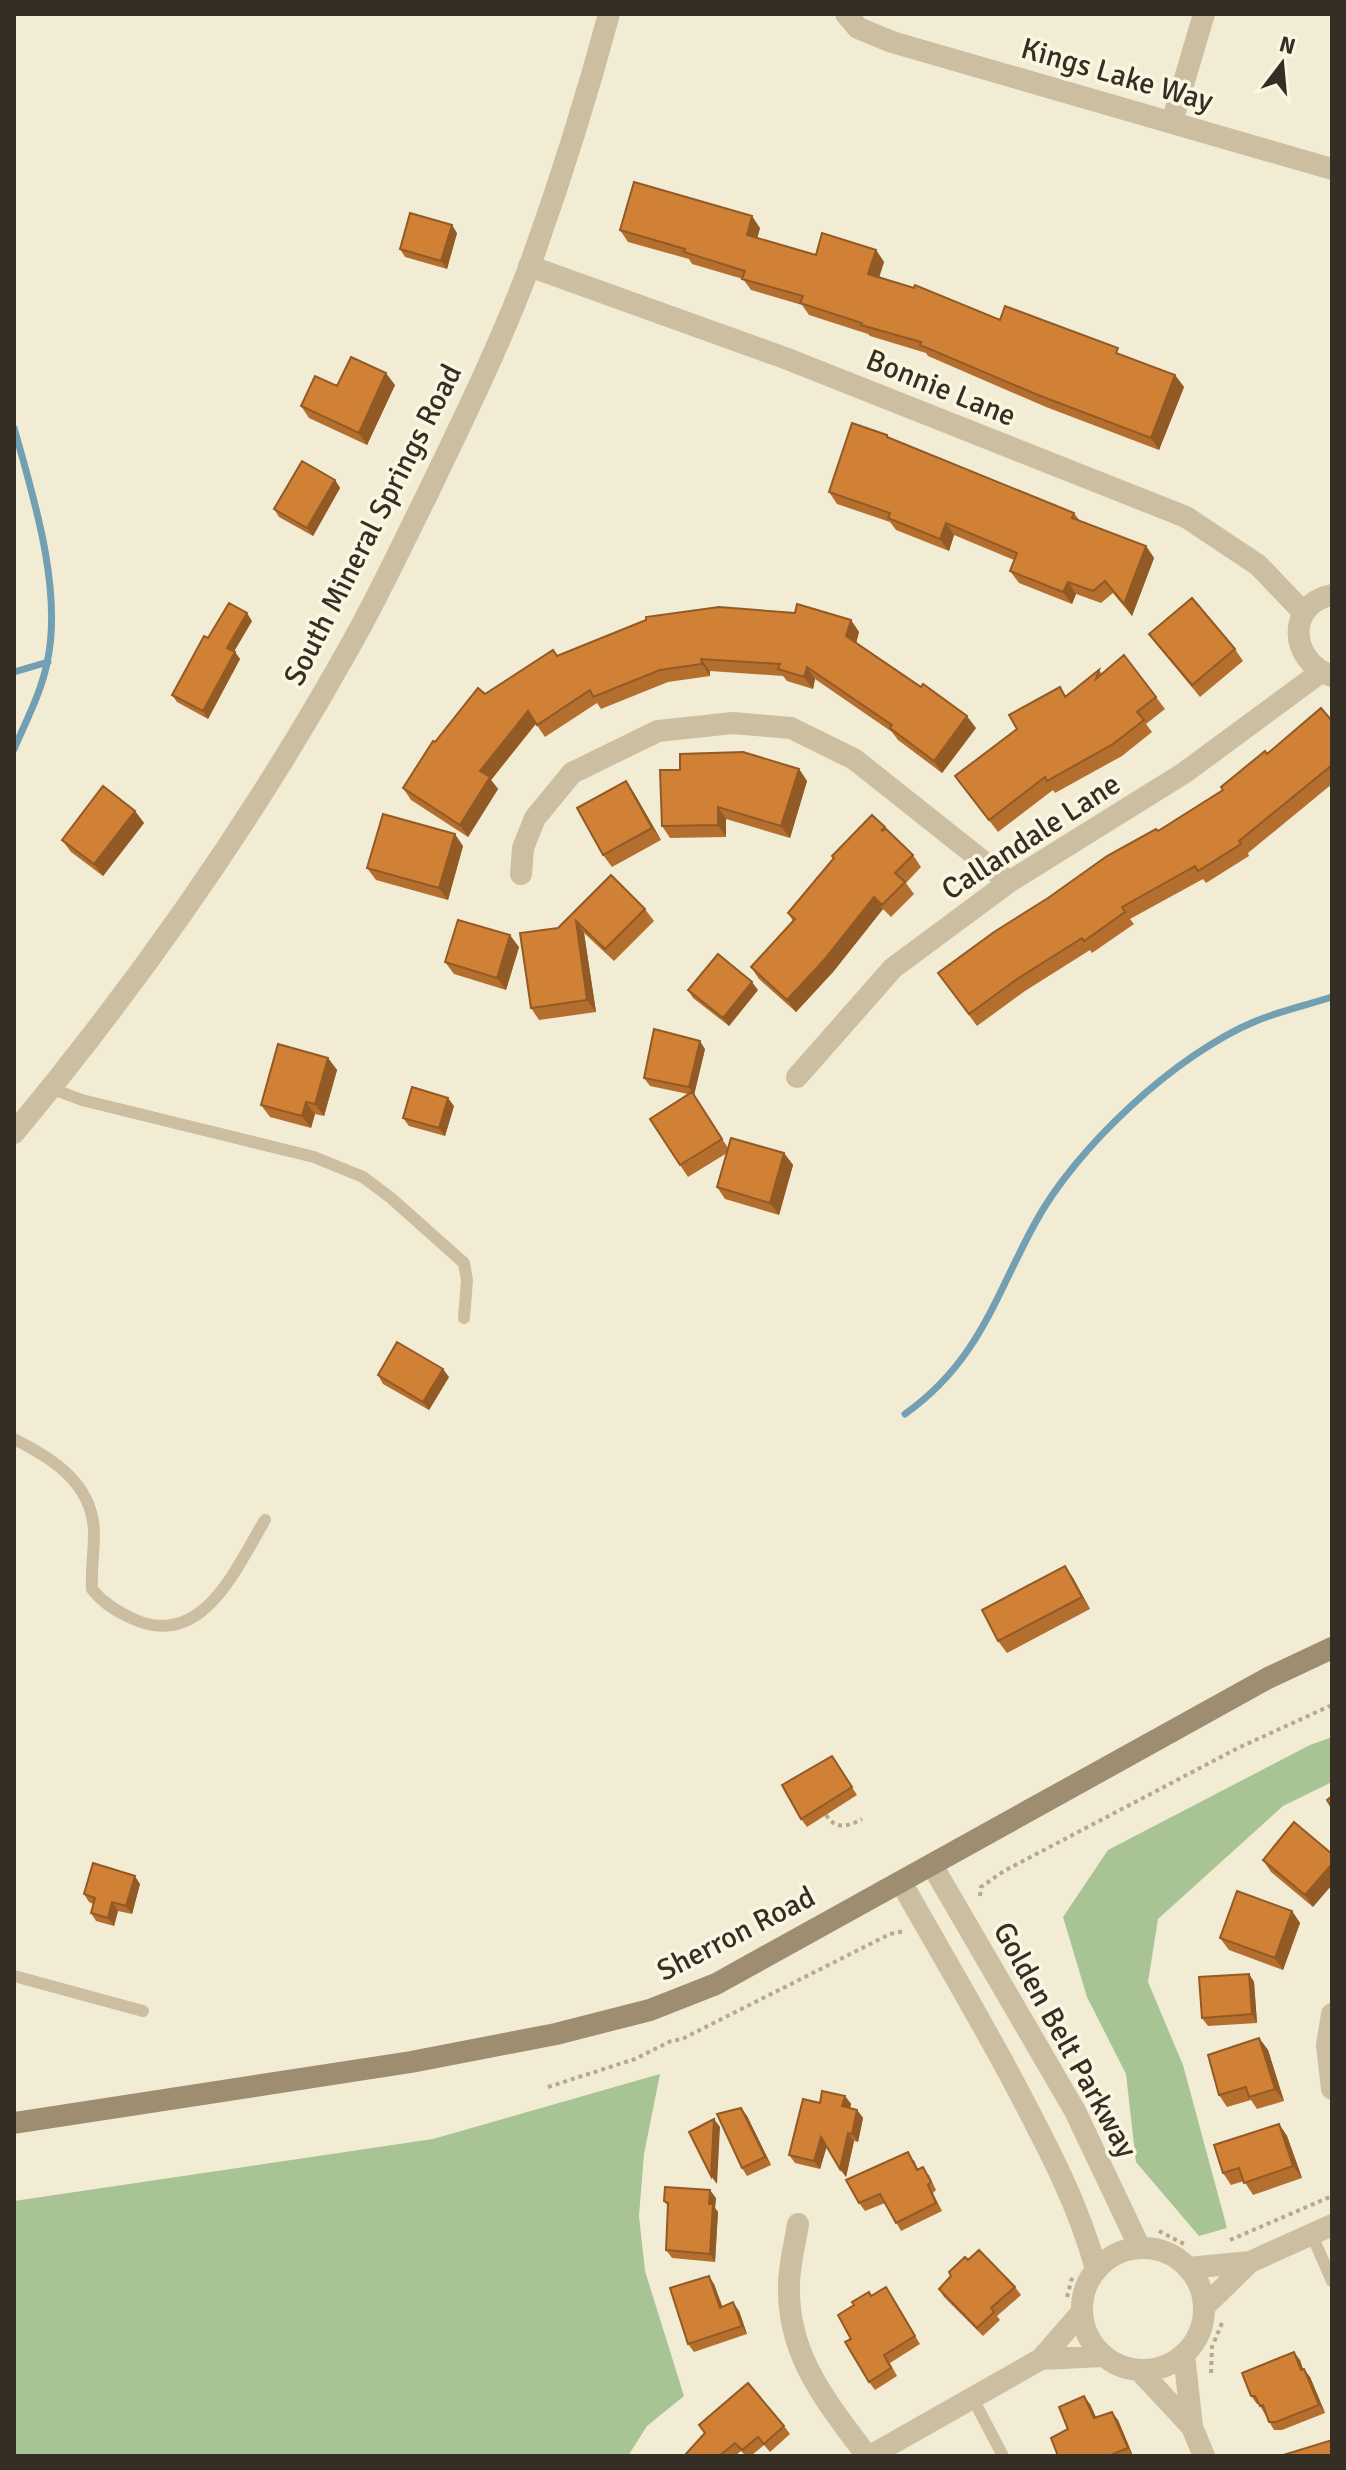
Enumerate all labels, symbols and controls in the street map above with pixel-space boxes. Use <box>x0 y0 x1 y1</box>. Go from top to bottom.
north arrow <box>1242 24 1322 104</box>
street label: Kings Lake Way <box>1017 30 1217 120</box>
text: N <box>1276 30 1298 60</box>
street label: Bonnie Lane <box>861 341 1021 435</box>
street label: South Mineral Springs Road <box>276 358 470 692</box>
street label: Callandale Lane <box>935 766 1127 908</box>
street label: Sherron Road <box>651 1878 821 1990</box>
street label: Golden Belt Parkway <box>985 1916 1145 2164</box>

